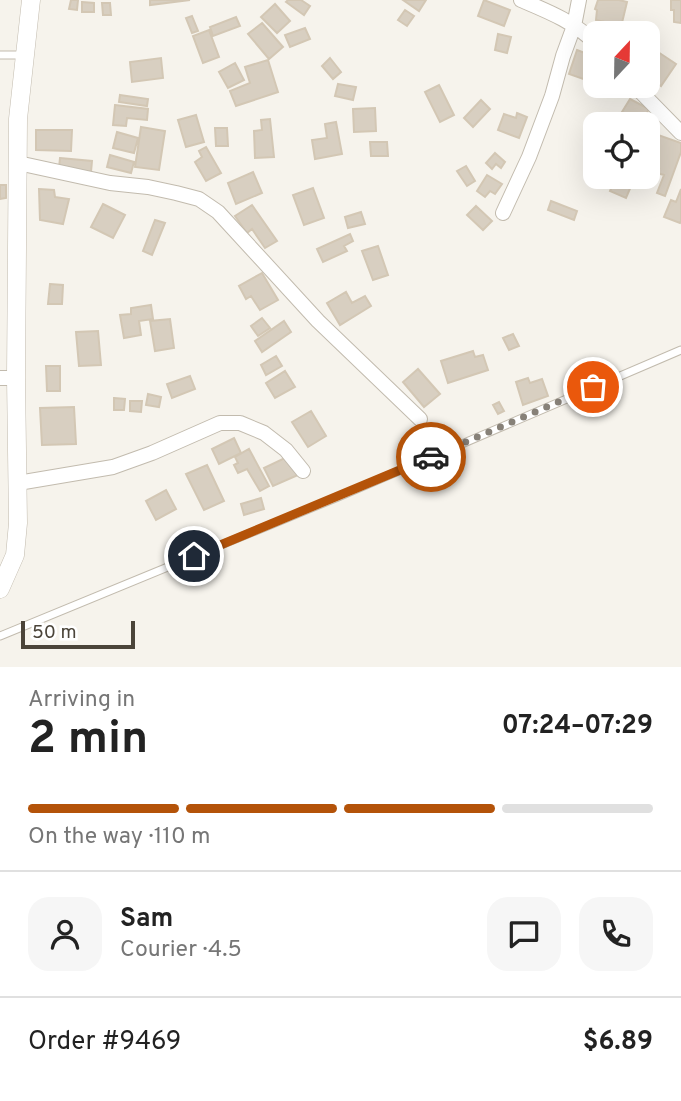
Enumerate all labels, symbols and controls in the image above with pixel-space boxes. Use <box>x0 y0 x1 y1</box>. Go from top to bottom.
north arrow <box>583 21 660 98</box>
map controls <box>583 21 660 189</box>
button: locate <box>583 112 660 189</box>
pin <box>563 357 623 417</box>
icon: bag <box>574 368 612 406</box>
courier <box>396 422 466 492</box>
icon: car <box>412 438 450 476</box>
pin <box>164 526 224 586</box>
icon: home <box>175 537 213 575</box>
scale bar <box>21 618 135 650</box>
text: 50 m <box>32 621 77 645</box>
text: Arriving in <box>28 686 135 715</box>
text: 07:24–07:29 <box>502 710 653 743</box>
text: 2 min <box>28 711 148 770</box>
text: On the way · 110 m <box>28 823 211 852</box>
button: person <box>28 897 102 971</box>
button: chat <box>487 897 561 971</box>
button: phone <box>579 897 653 971</box>
text: Sam <box>120 903 173 936</box>
text: Courier · 4.5 <box>120 936 242 965</box>
text: Order #9469 <box>28 1026 181 1059</box>
text: $6.89 <box>583 1026 653 1059</box>

